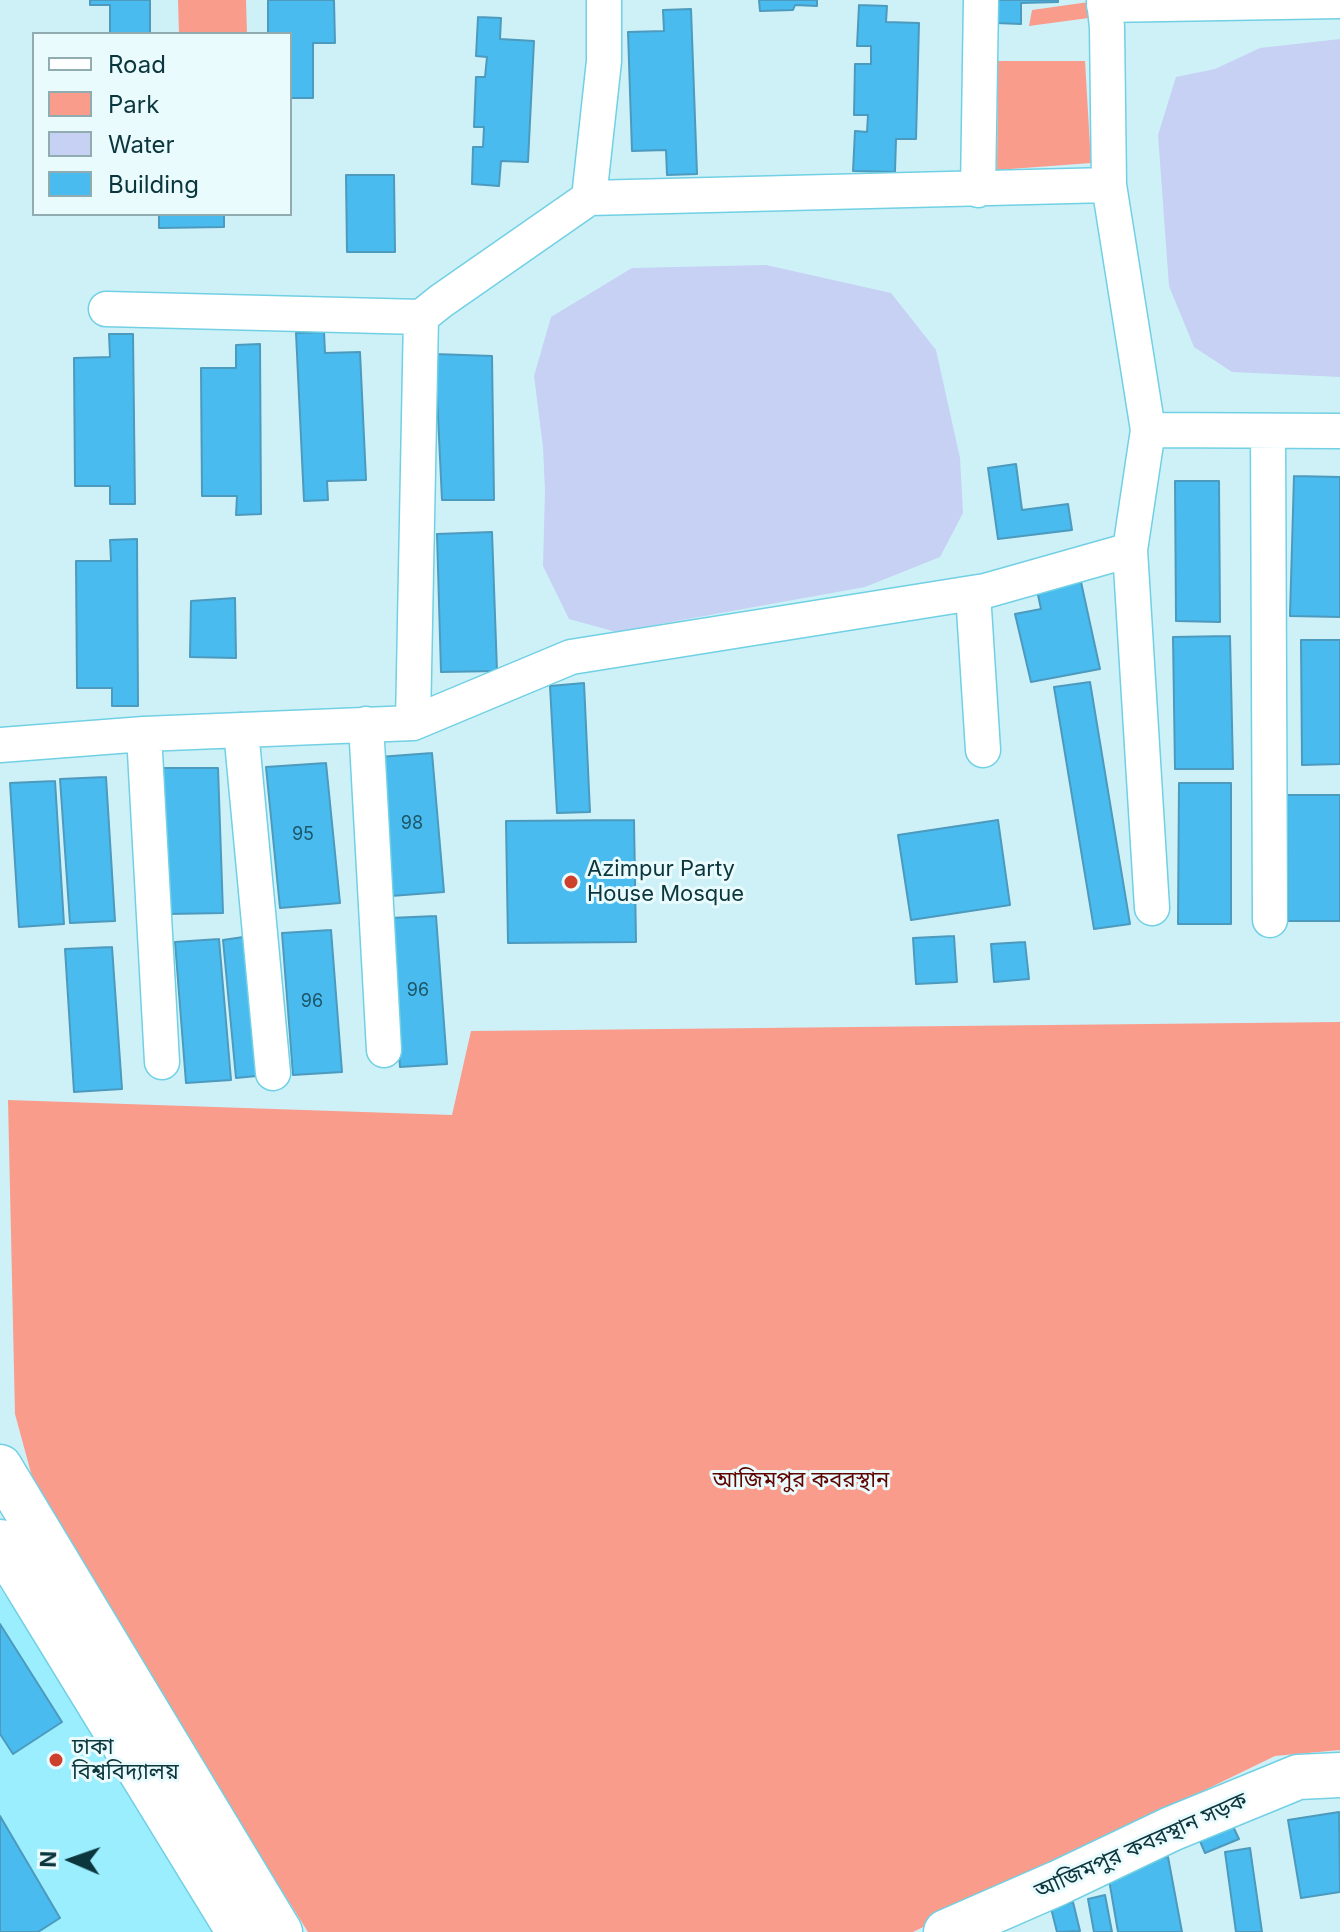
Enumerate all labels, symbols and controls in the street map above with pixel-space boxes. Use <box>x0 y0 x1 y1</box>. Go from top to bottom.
legend <box>32 32 292 216</box>
text: Road <box>108 50 166 79</box>
text: Park <box>108 90 159 119</box>
text: Water <box>108 130 175 159</box>
text: Building <box>108 170 199 199</box>
house number: 98 <box>401 813 423 835</box>
house number: 95 <box>292 824 314 846</box>
place label: Azimpur Party House Mosque <box>587 856 744 908</box>
marker: Azimpur Party House Mosque <box>562 873 580 891</box>
house number: 96 <box>407 980 429 1002</box>
house number: 96 <box>301 991 323 1013</box>
park label: আজিমপুর কবরস্থান <box>713 1467 889 1493</box>
place label: ঢাকা বিশ্ববিদ্যালয় <box>72 1734 179 1786</box>
marker: ঢাকা বিশ্ববিদ্যালয় <box>47 1751 65 1769</box>
street label: আজিমপুর কবরস্থান সড়ক <box>1031 1787 1251 1905</box>
north arrow <box>32 1820 112 1900</box>
text: N <box>35 1850 61 1868</box>

